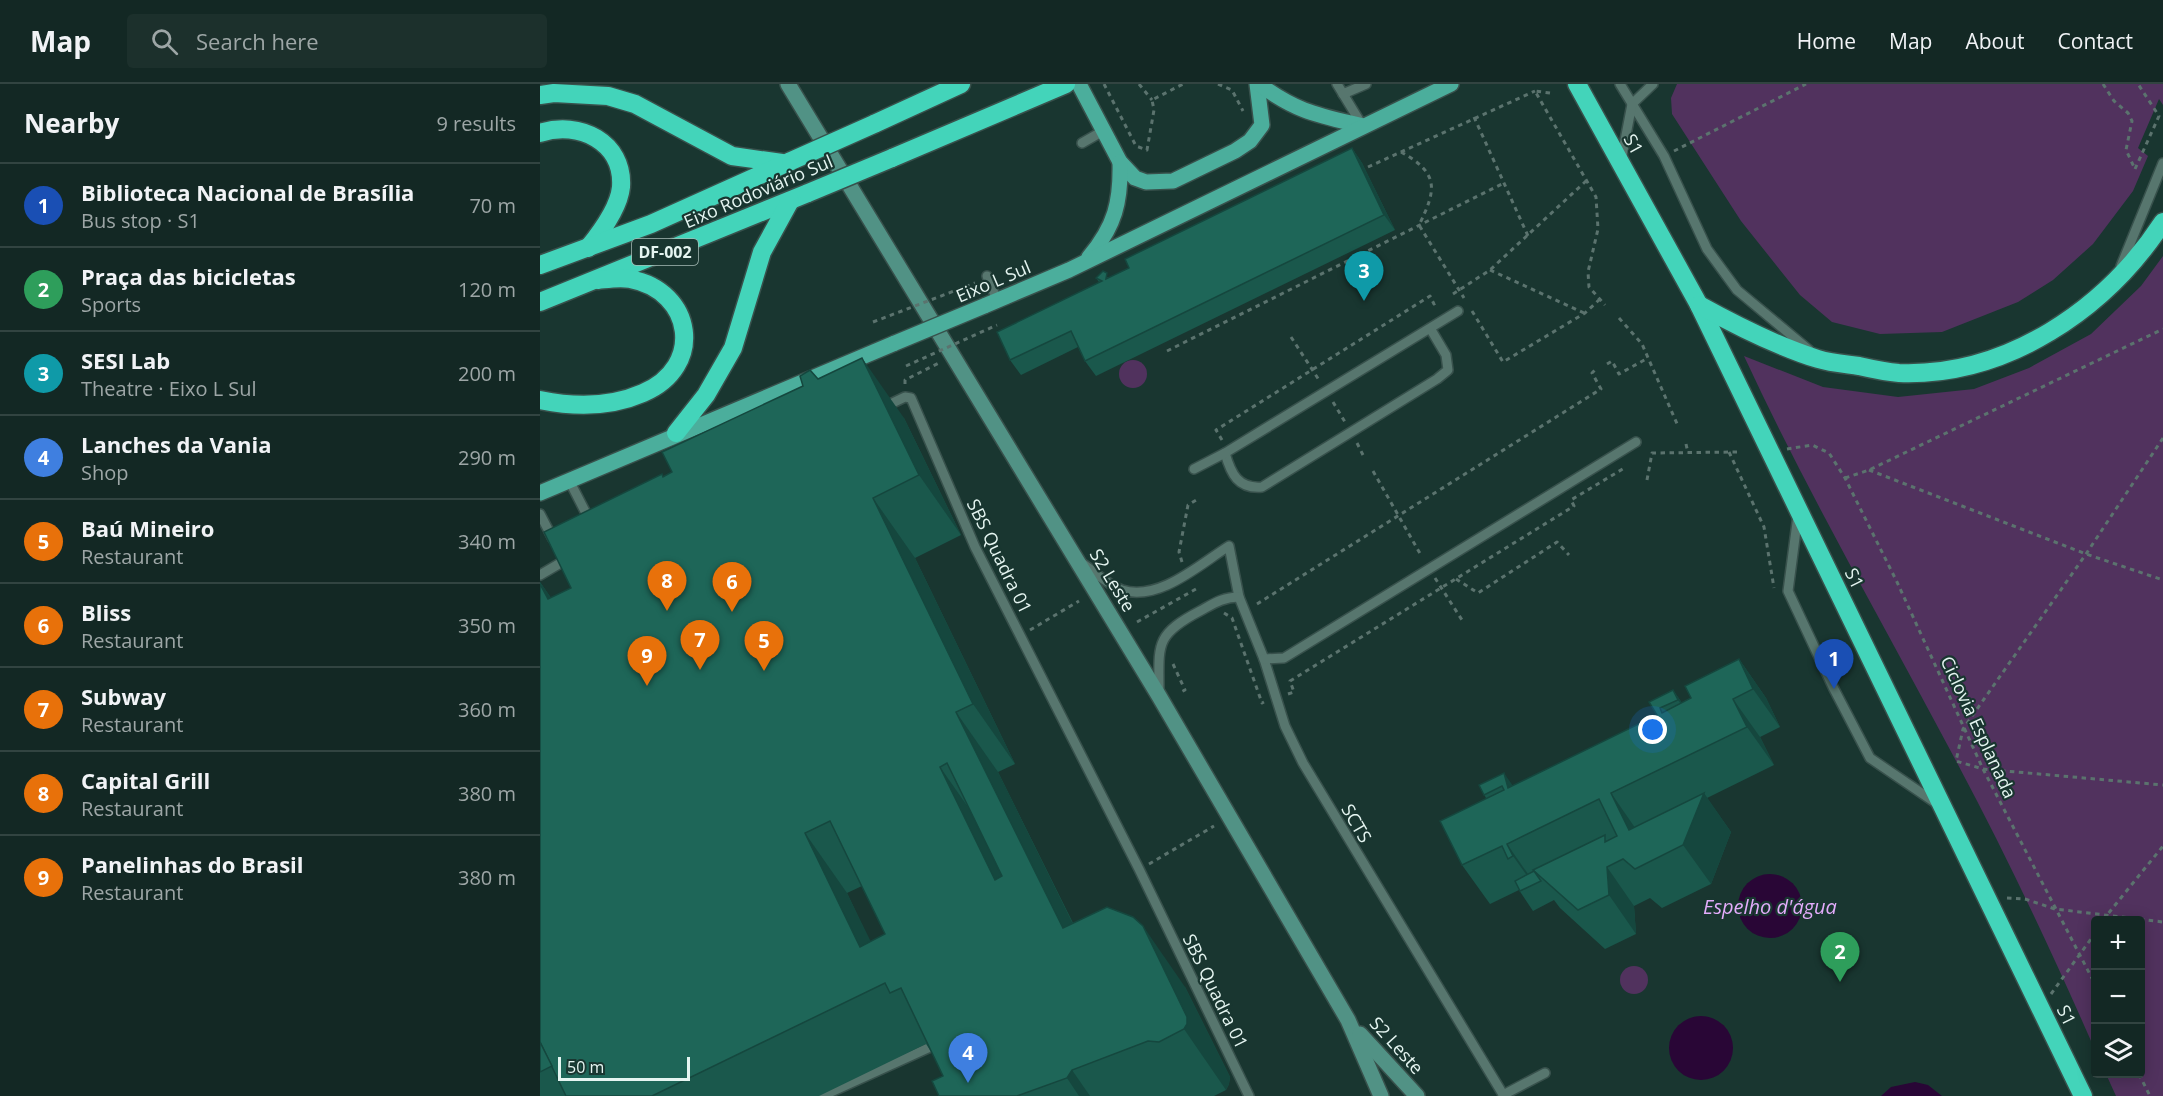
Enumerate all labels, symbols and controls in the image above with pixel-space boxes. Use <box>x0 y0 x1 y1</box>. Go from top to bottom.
search box <box>127 14 547 68</box>
text: Map <box>30 22 91 60</box>
icon: search <box>148 25 181 58</box>
text: Search here <box>196 26 319 56</box>
text: Home <box>1797 27 1856 55</box>
text: Map <box>1889 27 1932 55</box>
text: About <box>1965 27 2025 55</box>
text: Contact <box>2058 27 2133 55</box>
text: Nearby <box>24 105 119 141</box>
text: 9 results <box>436 110 516 137</box>
street label: S1 <box>1619 129 1649 159</box>
street label: Eixo Rodoviário Sul <box>680 149 836 233</box>
text: Biblioteca Nacional de Brasília <box>81 177 414 207</box>
text: 1 <box>38 192 49 219</box>
text: 70 m <box>469 192 516 219</box>
text: Bus stop · S1 <box>81 207 200 234</box>
road number: DF-002 <box>632 239 698 265</box>
pin: 3 <box>1344 252 1384 301</box>
street label: Eixo L Sul <box>952 255 1034 307</box>
text: Praça das bicicletas <box>81 261 296 291</box>
text: 2 <box>38 276 49 303</box>
text: 120 m <box>458 276 516 303</box>
text: Sports <box>81 291 141 318</box>
text: SESI Lab <box>81 345 170 375</box>
text: 3 <box>38 360 49 387</box>
text: 200 m <box>458 360 516 387</box>
text: Theatre · Eixo L Sul <box>81 375 257 402</box>
text: Lanches da Vania <box>81 429 272 459</box>
text: 4 <box>38 444 49 471</box>
text: 290 m <box>458 444 516 471</box>
text: Shop <box>81 459 129 486</box>
street label: SBS Quadra 01 <box>962 495 1038 617</box>
text: Baú Mineiro <box>81 513 214 543</box>
text: 5 <box>38 528 49 555</box>
text: 340 m <box>458 528 516 555</box>
text: Restaurant <box>81 543 183 570</box>
street label: S2 Leste <box>1085 544 1141 616</box>
pin: 8 <box>648 562 686 611</box>
pin: 6 <box>712 562 752 612</box>
street label: S1 <box>1840 564 1870 592</box>
text: Bliss <box>81 597 131 627</box>
text: 6 <box>38 612 49 639</box>
text: 350 m <box>458 612 516 639</box>
pin: 7 <box>680 620 720 670</box>
pin: 5 <box>744 622 784 671</box>
text: Restaurant <box>81 627 183 654</box>
pin: 9 <box>628 636 666 686</box>
pin: 1 <box>1814 640 1854 689</box>
street label: Ciclovia Esplanada <box>1936 652 2022 802</box>
text: Subway <box>81 681 166 711</box>
text: 7 <box>38 696 49 723</box>
text: 360 m <box>458 696 516 723</box>
text: Restaurant <box>81 711 183 738</box>
your location <box>1638 715 1667 744</box>
text: Capital Grill <box>81 765 210 795</box>
text: 8 <box>38 780 49 807</box>
text: 380 m <box>458 780 516 807</box>
text: Restaurant <box>81 795 183 822</box>
street label: SCTS <box>1336 799 1378 847</box>
text: Panelinhas do Brasil <box>81 849 304 879</box>
text: 9 <box>38 864 49 891</box>
text: 380 m <box>458 864 516 891</box>
text: Restaurant <box>81 879 183 906</box>
water label: Espelho d'água <box>1703 893 1837 920</box>
map controls <box>2091 916 2145 1078</box>
button: + <box>2091 916 2145 970</box>
street label: SBS Quadra 01 <box>1178 930 1254 1052</box>
pin: 2 <box>1820 932 1860 982</box>
button: − <box>2091 970 2145 1024</box>
street label: S1 <box>2052 1001 2082 1029</box>
street label: S2 Leste <box>1365 1011 1429 1079</box>
button: layers <box>2091 1024 2145 1078</box>
pin: 4 <box>948 1034 988 1083</box>
scale bar <box>558 1054 690 1082</box>
text: 50 m <box>567 1056 604 1078</box>

